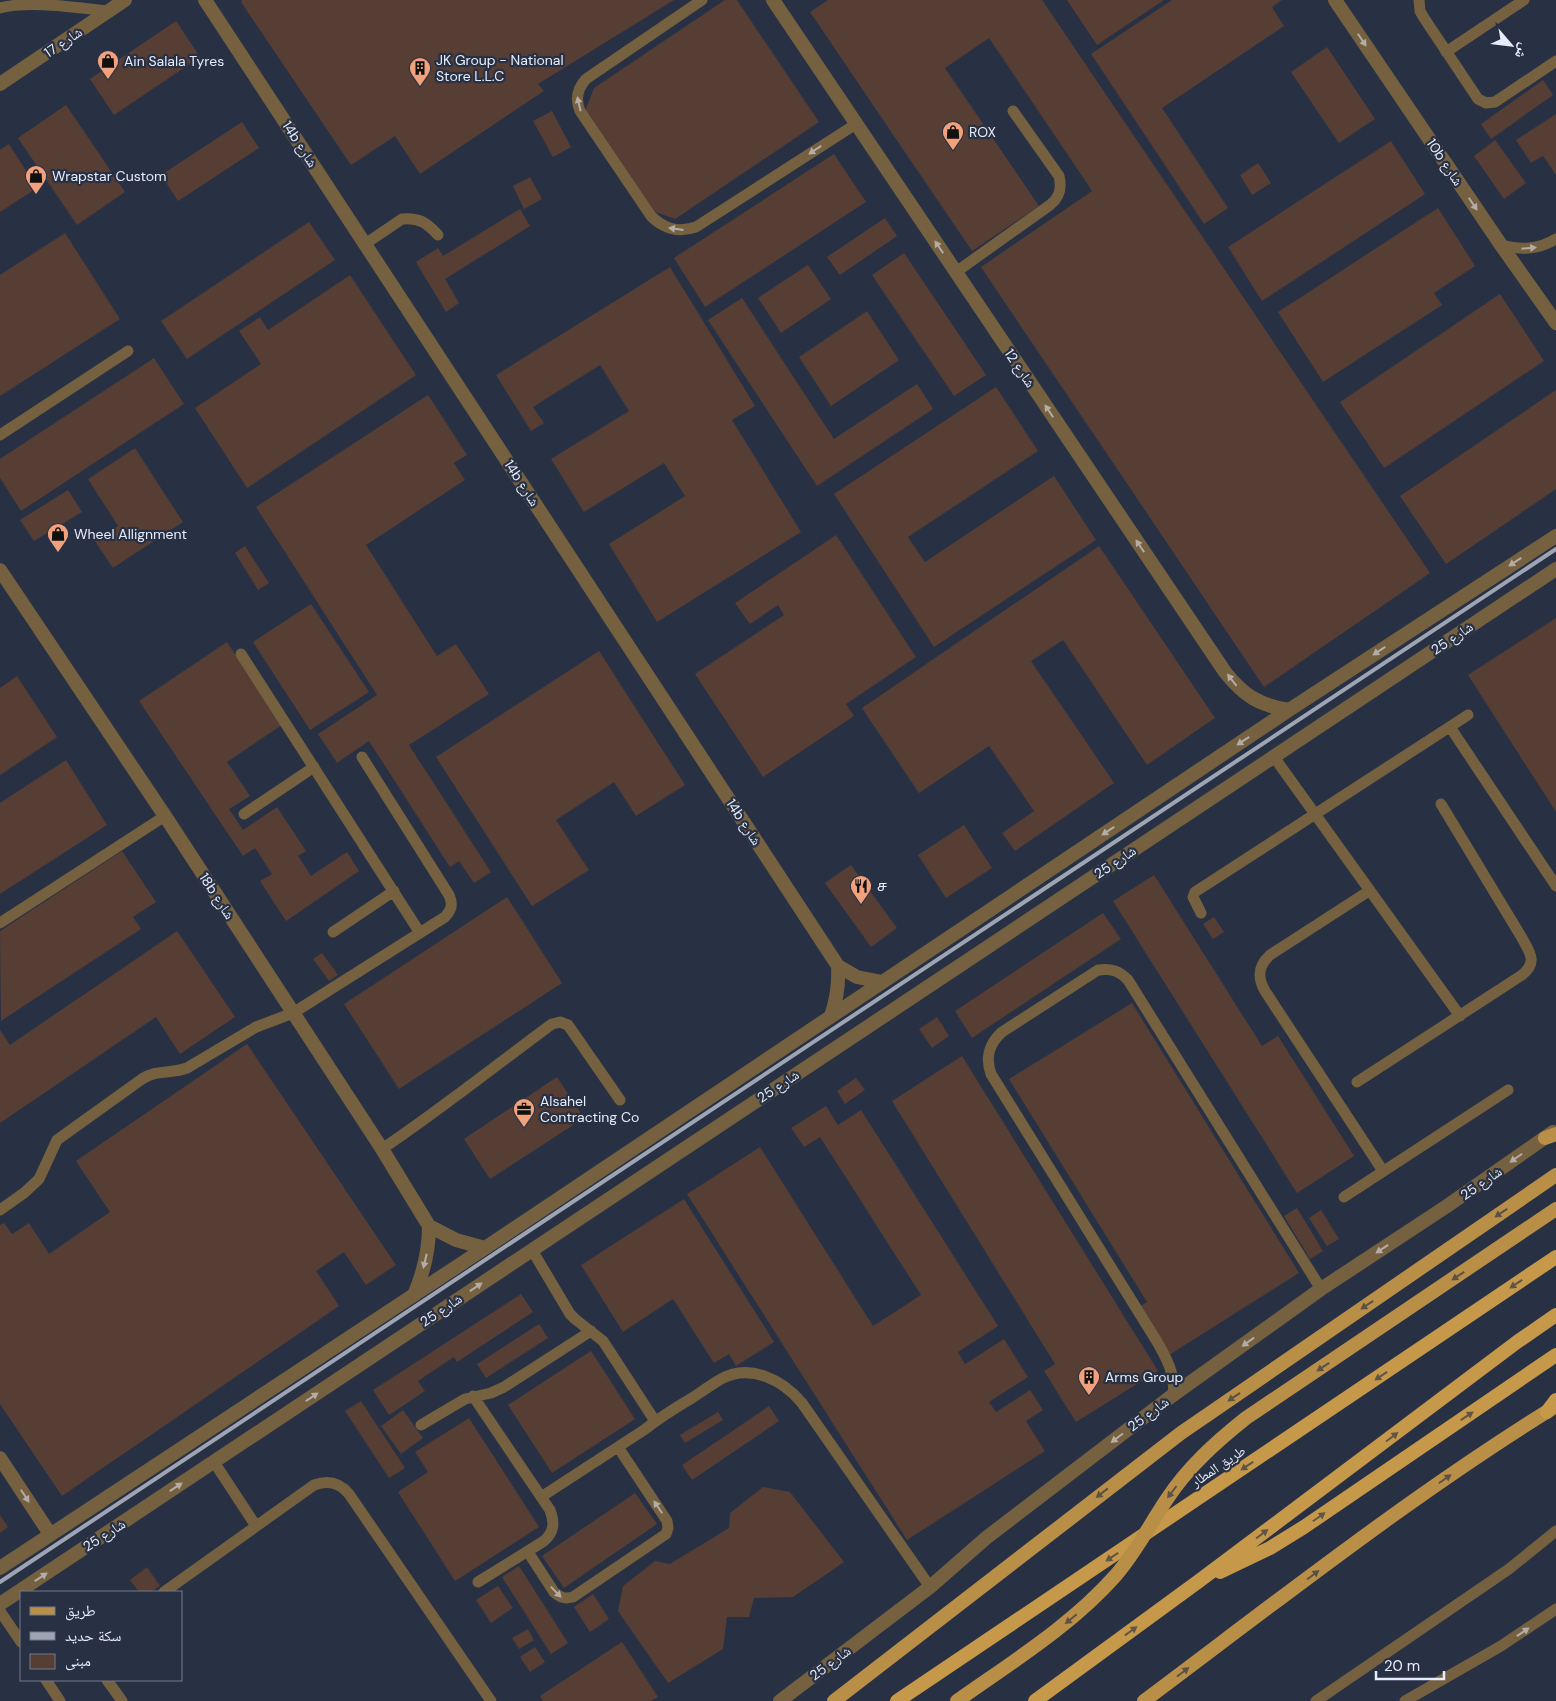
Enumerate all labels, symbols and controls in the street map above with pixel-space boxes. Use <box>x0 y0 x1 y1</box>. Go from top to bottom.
north arrow <box>1486 20 1536 70</box>
street label: شارع 17 <box>40 23 86 62</box>
one-way arrow <box>1357 34 1367 47</box>
text: ش <box>1511 40 1534 62</box>
shop icon: Ain Salala Tyres <box>96 49 120 80</box>
place label: JK Group - National Store L.L.C <box>436 51 564 85</box>
place label: Ain Salala Tyres <box>124 52 224 70</box>
building icon: JK Group - National Store L.L.C <box>408 56 432 87</box>
one-way arrow <box>575 97 583 112</box>
street label: 14b شارع <box>277 117 322 171</box>
shop icon: ROX <box>941 120 965 151</box>
place label: ROX <box>969 123 996 141</box>
street label: 10b شارع <box>1422 135 1467 190</box>
one-way arrow <box>808 145 822 155</box>
shop icon: Wrapstar Custom <box>24 164 48 195</box>
place label: Wrapstar Custom <box>52 167 166 185</box>
one-way arrow <box>1468 197 1478 211</box>
one-way arrow <box>667 224 683 232</box>
one-way arrow <box>934 241 944 254</box>
one-way arrow <box>1521 243 1537 251</box>
street label: شارع 12 <box>1000 345 1039 391</box>
one-way arrow <box>1045 404 1054 418</box>
street label: 14b شارع <box>499 456 544 510</box>
shop icon: Wheel Allignment <box>46 522 70 553</box>
place label: Wheel Allignment <box>74 525 187 543</box>
one-way arrow <box>1135 539 1145 553</box>
one-way arrow <box>1509 558 1522 567</box>
street label: شارع 25 <box>1428 617 1477 659</box>
one-way arrow <box>1372 646 1386 656</box>
one-way arrow <box>1226 674 1237 687</box>
one-way arrow <box>1237 736 1250 745</box>
street label: 14b شارع <box>721 795 766 849</box>
one-way arrow <box>1102 826 1115 836</box>
street label: شارع 25 <box>1091 841 1140 883</box>
street label: 18b شارع <box>194 869 239 923</box>
restaurant icon: ச <box>849 874 873 905</box>
place label: ச <box>877 877 887 895</box>
street label: شارع 25 <box>754 1065 803 1107</box>
place label: Alsahel Contracting Co <box>540 1092 639 1126</box>
office icon: Alsahel Contracting Co <box>512 1097 536 1128</box>
one-way arrow <box>1509 1153 1523 1163</box>
street label: شارع 25 <box>1457 1162 1506 1205</box>
one-way arrow <box>1495 1208 1508 1218</box>
one-way arrow <box>1375 1244 1388 1254</box>
one-way arrow <box>421 1254 429 1270</box>
one-way arrow <box>1451 1271 1464 1281</box>
one-way arrow <box>1509 1279 1522 1289</box>
one-way arrow <box>469 1282 482 1292</box>
street label: شارع 25 <box>417 1289 466 1331</box>
one-way arrow <box>1361 1300 1374 1310</box>
one-way arrow <box>1241 1337 1255 1347</box>
one-way arrow <box>1316 1362 1330 1372</box>
building icon: Arms Group <box>1077 1365 1101 1396</box>
place label: Arms Group <box>1105 1368 1184 1386</box>
one-way arrow <box>1375 1371 1388 1380</box>
one-way arrow <box>305 1392 318 1402</box>
one-way arrow <box>1227 1392 1240 1402</box>
street label: شارع 25 <box>1124 1393 1173 1436</box>
one-way arrow <box>1460 1411 1474 1420</box>
one-way arrow <box>1385 1431 1398 1442</box>
one-way arrow <box>1111 1432 1124 1443</box>
street label: طريق المطار <box>1186 1441 1249 1492</box>
one-way arrow <box>1240 1462 1253 1471</box>
one-way arrow <box>1438 1474 1451 1484</box>
one-way arrow <box>170 1482 183 1492</box>
one-way arrow <box>1167 1485 1177 1499</box>
one-way arrow <box>1096 1487 1109 1498</box>
one-way arrow <box>20 1489 30 1503</box>
one-way arrow <box>653 1501 663 1514</box>
one-way arrow <box>1312 1512 1325 1522</box>
street label: شارع 25 <box>79 1515 129 1556</box>
one-way arrow <box>1255 1529 1268 1540</box>
one-way arrow <box>1105 1552 1119 1562</box>
one-way arrow <box>1306 1570 1320 1580</box>
one-way arrow <box>34 1572 47 1581</box>
one-way arrow <box>550 1586 562 1598</box>
legend <box>20 1591 182 1681</box>
text: طريق <box>65 1601 96 1621</box>
one-way arrow <box>1065 1613 1078 1624</box>
text: سكة حديد <box>65 1626 122 1646</box>
one-way arrow <box>1124 1626 1138 1636</box>
one-way arrow <box>1516 1627 1530 1637</box>
street label: شارع 25 <box>806 1642 855 1685</box>
scale bar <box>1376 1648 1444 1680</box>
text: مبنى <box>65 1651 91 1671</box>
text: 20 m <box>1384 1656 1420 1676</box>
one-way arrow <box>1176 1667 1190 1677</box>

